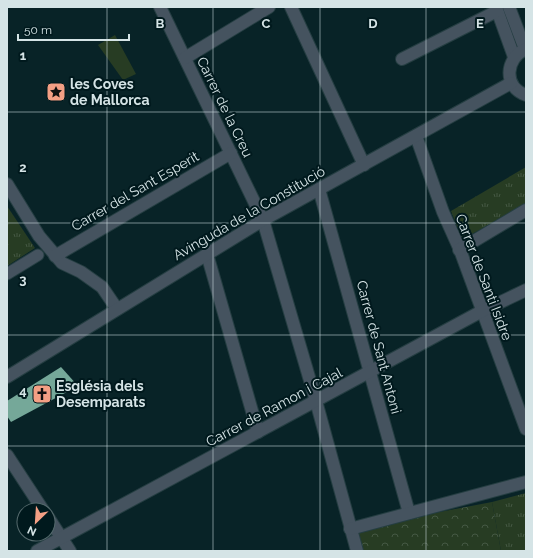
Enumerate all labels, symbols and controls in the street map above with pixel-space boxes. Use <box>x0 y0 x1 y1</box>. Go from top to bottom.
scale bar <box>18 16 129 42</box>
text: B <box>156 16 165 31</box>
text: C <box>262 16 271 31</box>
text: D <box>368 16 378 31</box>
text: E <box>476 16 484 31</box>
text: 50 m <box>24 23 52 37</box>
text: 1 <box>20 48 27 63</box>
street label: Carrer de la Creu <box>194 54 256 160</box>
place label: les Coves de Mallorca <box>70 76 149 108</box>
place icon: les Coves de Mallorca <box>45 81 67 103</box>
street label: Carrer del Sant Esperit <box>68 148 202 234</box>
text: 2 <box>19 160 27 175</box>
street label: Avinguda de la Constitució <box>170 163 328 263</box>
street label: Carrer de Santi Isidre <box>453 212 515 342</box>
text: 3 <box>19 272 27 287</box>
street label: Carrer de Sant Antoni <box>353 279 405 415</box>
street label: Carrer de Ramon i Cajal <box>203 364 345 450</box>
place label: Església dels Desemparats <box>56 378 145 410</box>
text: 4 <box>19 383 27 398</box>
church icon: Església dels Desemparats <box>31 383 53 405</box>
north arrow <box>16 502 56 542</box>
text: N <box>25 523 39 538</box>

